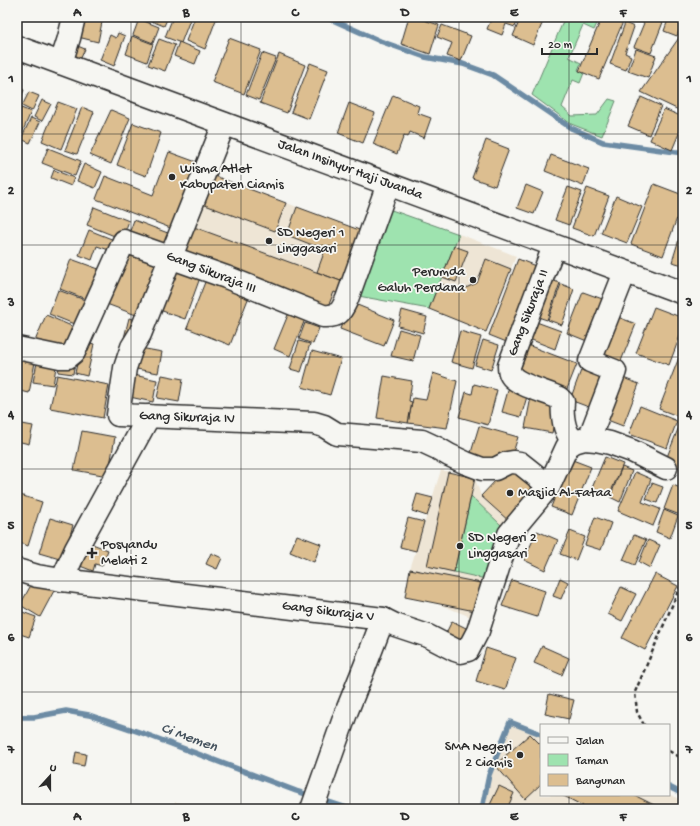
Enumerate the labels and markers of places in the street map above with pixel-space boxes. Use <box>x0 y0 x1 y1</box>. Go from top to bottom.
place label: Wisma Atlet Kabupaten Ciamis <box>180 161 284 194</box>
marker: Wisma Atlet Kabupaten Ciamis <box>167 172 177 182</box>
place label: SD Negeri 1 Linggasari <box>277 225 344 258</box>
marker: SD Negeri 1 Linggasari <box>264 236 274 246</box>
place label: Perumda Galuh Perdana <box>378 264 466 297</box>
marker: Perumda Galuh Perdana <box>468 275 478 285</box>
place label: Masjid Al-Fataa <box>518 485 612 502</box>
marker: Masjid Al-Fataa <box>505 488 515 498</box>
place label: SD Negeri 2 Linggasari <box>468 530 537 563</box>
place label: Posyandu Melati 2 <box>100 537 158 570</box>
marker: SD Negeri 2 Linggasari <box>455 541 465 551</box>
marker: Posyandu Melati 2 <box>86 547 98 559</box>
place label: SMA Negeri 2 Ciamis <box>445 739 513 772</box>
marker: SMA Negeri 2 Ciamis <box>515 750 525 760</box>

